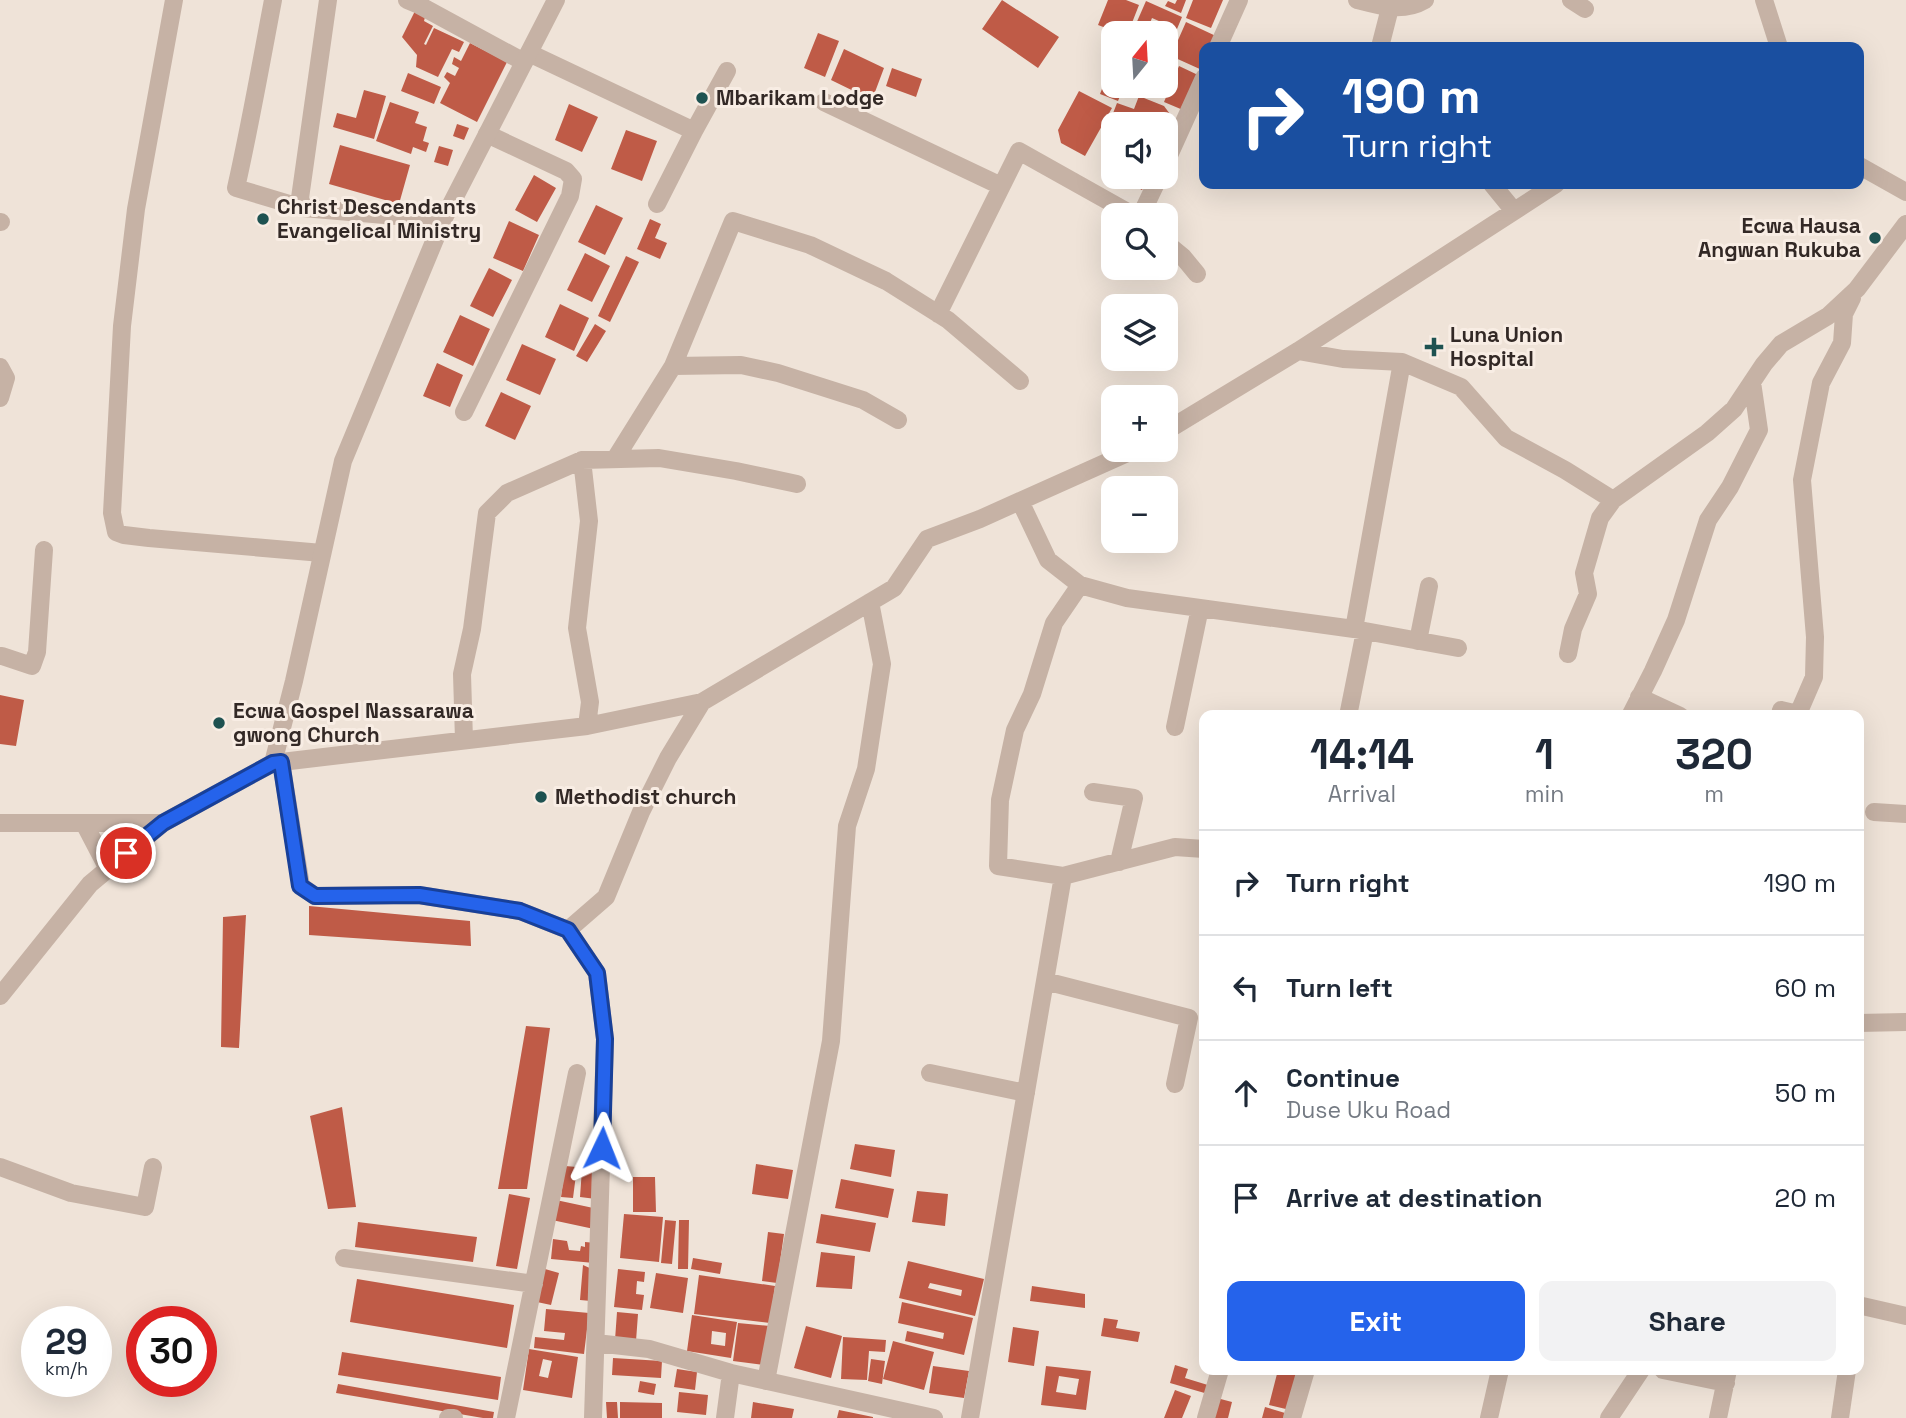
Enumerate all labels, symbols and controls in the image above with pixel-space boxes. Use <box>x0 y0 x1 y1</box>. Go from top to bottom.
north arrow <box>1101 21 1178 98</box>
map controls <box>1101 21 1178 553</box>
text: 190 m <box>1342 65 1480 127</box>
icon: right <box>1227 70 1318 161</box>
place label: Mbarikam Lodge <box>716 84 884 111</box>
marker: Mbarikam Lodge <box>694 90 710 106</box>
button: sound <box>1101 112 1178 189</box>
text: Turn right <box>1342 126 1492 166</box>
place label: Christ Descendants Evangelical Ministry <box>277 193 481 244</box>
button: search <box>1101 203 1178 280</box>
marker: Christ Descendants Evangelical Ministry <box>255 211 271 227</box>
place label: Ecwa Hausa Angwan Rukuba <box>1698 212 1861 263</box>
marker: Ecwa Hausa Angwan Rukuba <box>1867 230 1883 246</box>
button: layers <box>1101 294 1178 371</box>
place label: Luna Union Hospital <box>1450 321 1563 372</box>
marker: Luna Union Hospital <box>1424 337 1444 357</box>
button: + <box>1101 385 1178 462</box>
button: − <box>1101 476 1178 553</box>
place label: Ecwa Gospel Nassarawa gwong Church <box>233 697 474 748</box>
marker: Ecwa Gospel Nassarawa gwong Church <box>211 715 227 731</box>
text: 14:14 <box>1310 728 1414 781</box>
text: 1 <box>1535 728 1554 781</box>
text: 320 <box>1675 728 1753 781</box>
text: Arrival <box>1328 779 1396 809</box>
text: min <box>1525 779 1564 809</box>
text: m <box>1704 779 1724 809</box>
place label: Methodist church <box>555 783 737 810</box>
marker: Methodist church <box>533 789 549 805</box>
pin <box>96 823 156 883</box>
icon: arrive <box>107 834 145 872</box>
icon: right <box>1227 864 1265 902</box>
text: Turn right <box>1286 866 1410 900</box>
text: 190 m <box>1764 866 1836 900</box>
icon: left <box>1227 969 1265 1007</box>
text: Turn left <box>1286 971 1393 1005</box>
text: 60 m <box>1774 971 1836 1005</box>
text: Continue <box>1286 1061 1400 1095</box>
icon: ahead <box>1227 1074 1265 1112</box>
text: 50 m <box>1775 1076 1836 1110</box>
text: Duse Uku Road <box>1286 1095 1451 1125</box>
position arrow <box>565 1111 639 1185</box>
icon: arrive <box>1227 1179 1265 1217</box>
text: Arrive at destination <box>1286 1181 1543 1215</box>
text: 20 m <box>1775 1181 1836 1215</box>
button: Exit <box>1227 1281 1525 1361</box>
button: Share <box>1539 1281 1836 1361</box>
speed limit sign: 30 <box>126 1306 217 1397</box>
text: 29 <box>45 1320 88 1364</box>
text: km/h <box>45 1357 88 1380</box>

